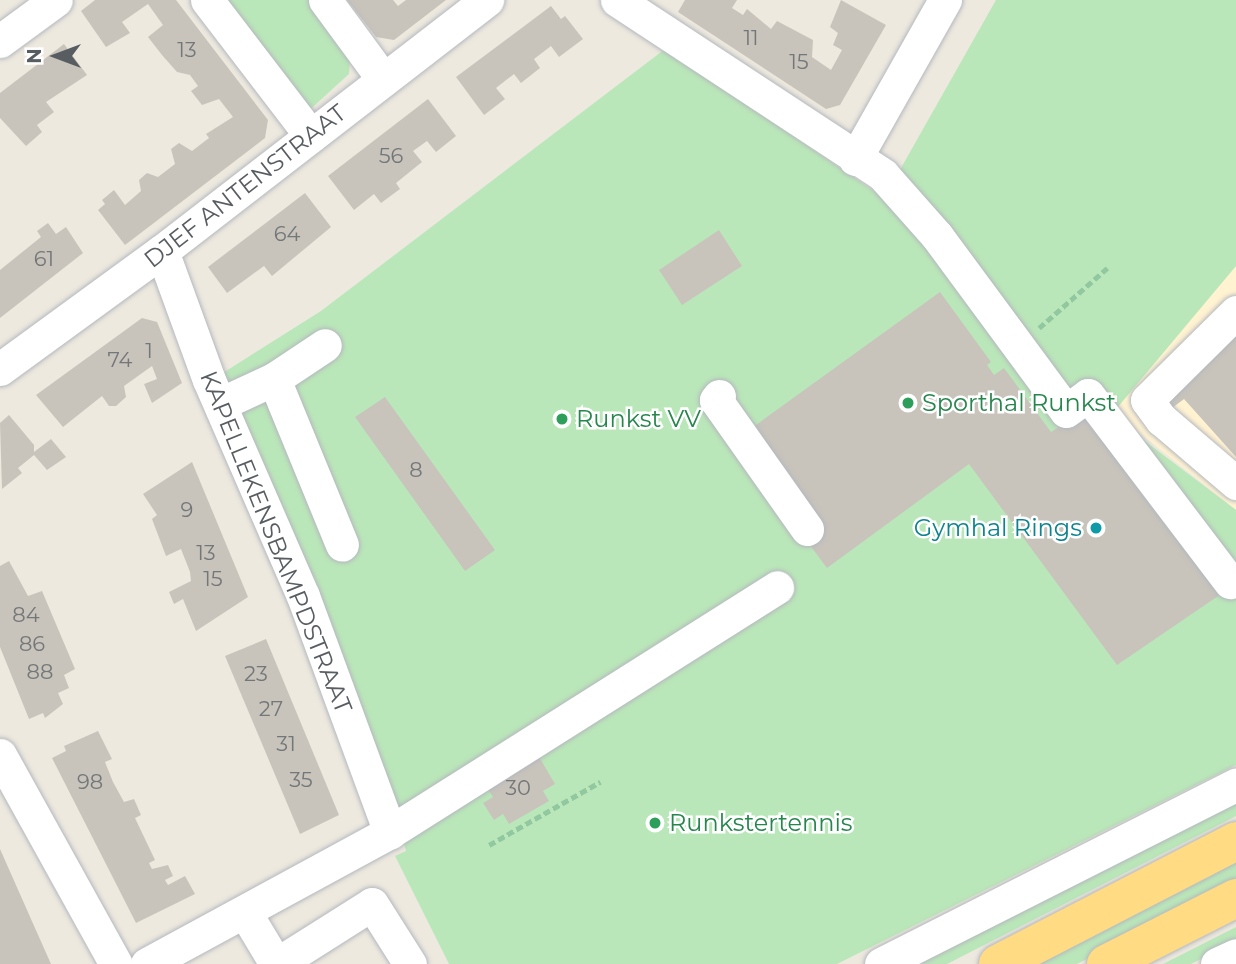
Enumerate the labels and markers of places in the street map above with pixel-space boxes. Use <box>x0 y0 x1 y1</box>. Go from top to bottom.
place label: Sporthal Runkst <box>922 389 1116 417</box>
marker: Sporthal Runkst <box>900 395 916 411</box>
place label: Runkst VV <box>576 405 701 433</box>
marker: Runkst VV <box>554 411 570 427</box>
place label: Gymhal Rings <box>914 514 1082 542</box>
marker: Gymhal Rings <box>1088 520 1104 536</box>
place label: Runkstertennis <box>669 809 853 837</box>
marker: Runkstertennis <box>647 815 663 831</box>

